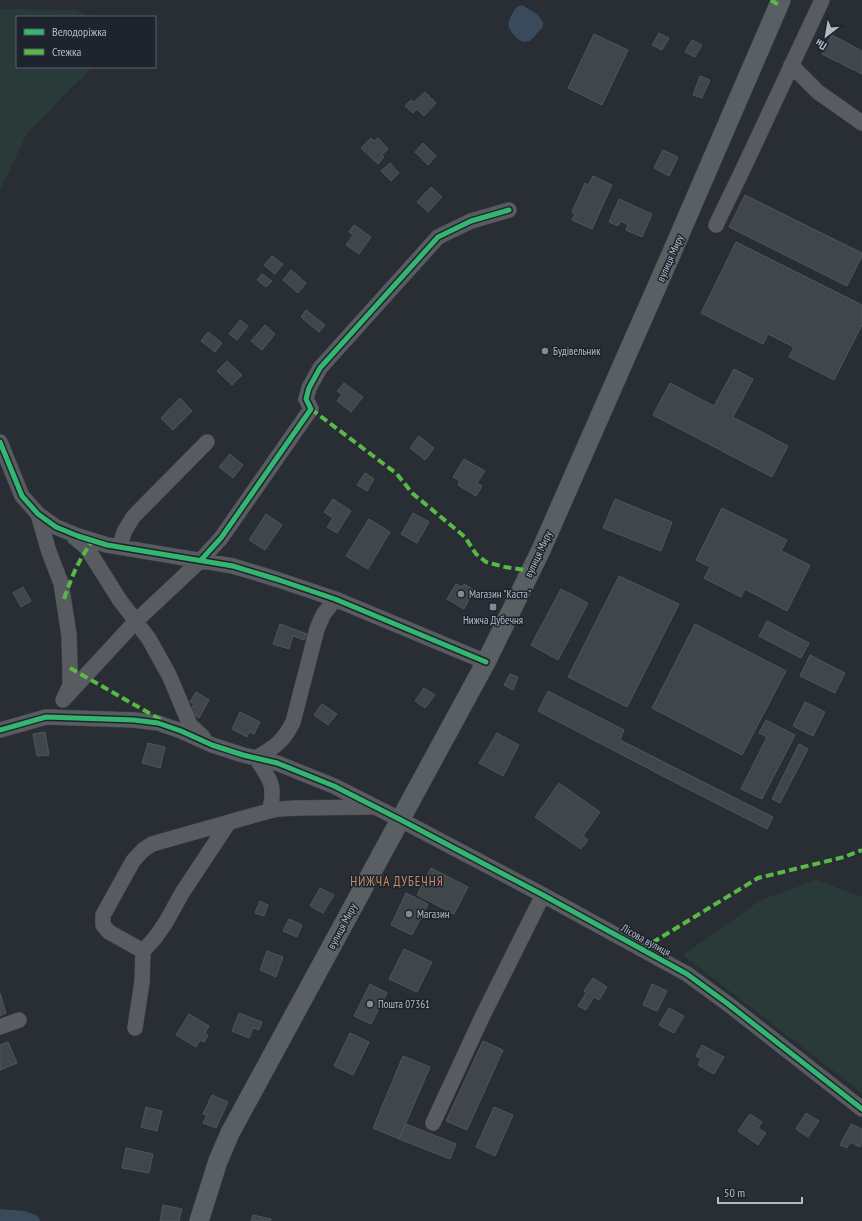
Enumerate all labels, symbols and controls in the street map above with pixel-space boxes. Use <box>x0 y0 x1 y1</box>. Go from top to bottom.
legend <box>16 16 156 68</box>
north arrow <box>806 16 846 56</box>
text: Велодоріжка <box>52 24 107 39</box>
text: Пн <box>813 36 829 53</box>
text: Стежка <box>52 44 82 59</box>
street label: вулиця Миру <box>653 232 687 284</box>
place label: Будівельник <box>553 344 601 358</box>
marker: Будівельник <box>540 346 550 356</box>
street label: вулиця Миру <box>521 528 555 580</box>
place label: Магазин "Каста" <box>469 587 531 601</box>
marker: Магазин "Каста" <box>456 589 466 599</box>
marker: Нижча Дубечня <box>488 602 498 612</box>
place label: Нижча Дубечня <box>463 613 523 627</box>
district label: НИЖЧА ДУБЕЧНЯ <box>350 873 444 890</box>
street label: вулиця Миру <box>324 900 360 951</box>
place label: Магазин <box>417 907 450 921</box>
marker: Магазин <box>404 909 414 919</box>
street label: Лісова вулиця <box>618 920 673 959</box>
place label: Пошта 07361 <box>378 997 430 1011</box>
marker: Пошта 07361 <box>365 999 375 1009</box>
scale bar <box>718 1179 802 1205</box>
text: 50 m <box>724 1185 745 1200</box>

